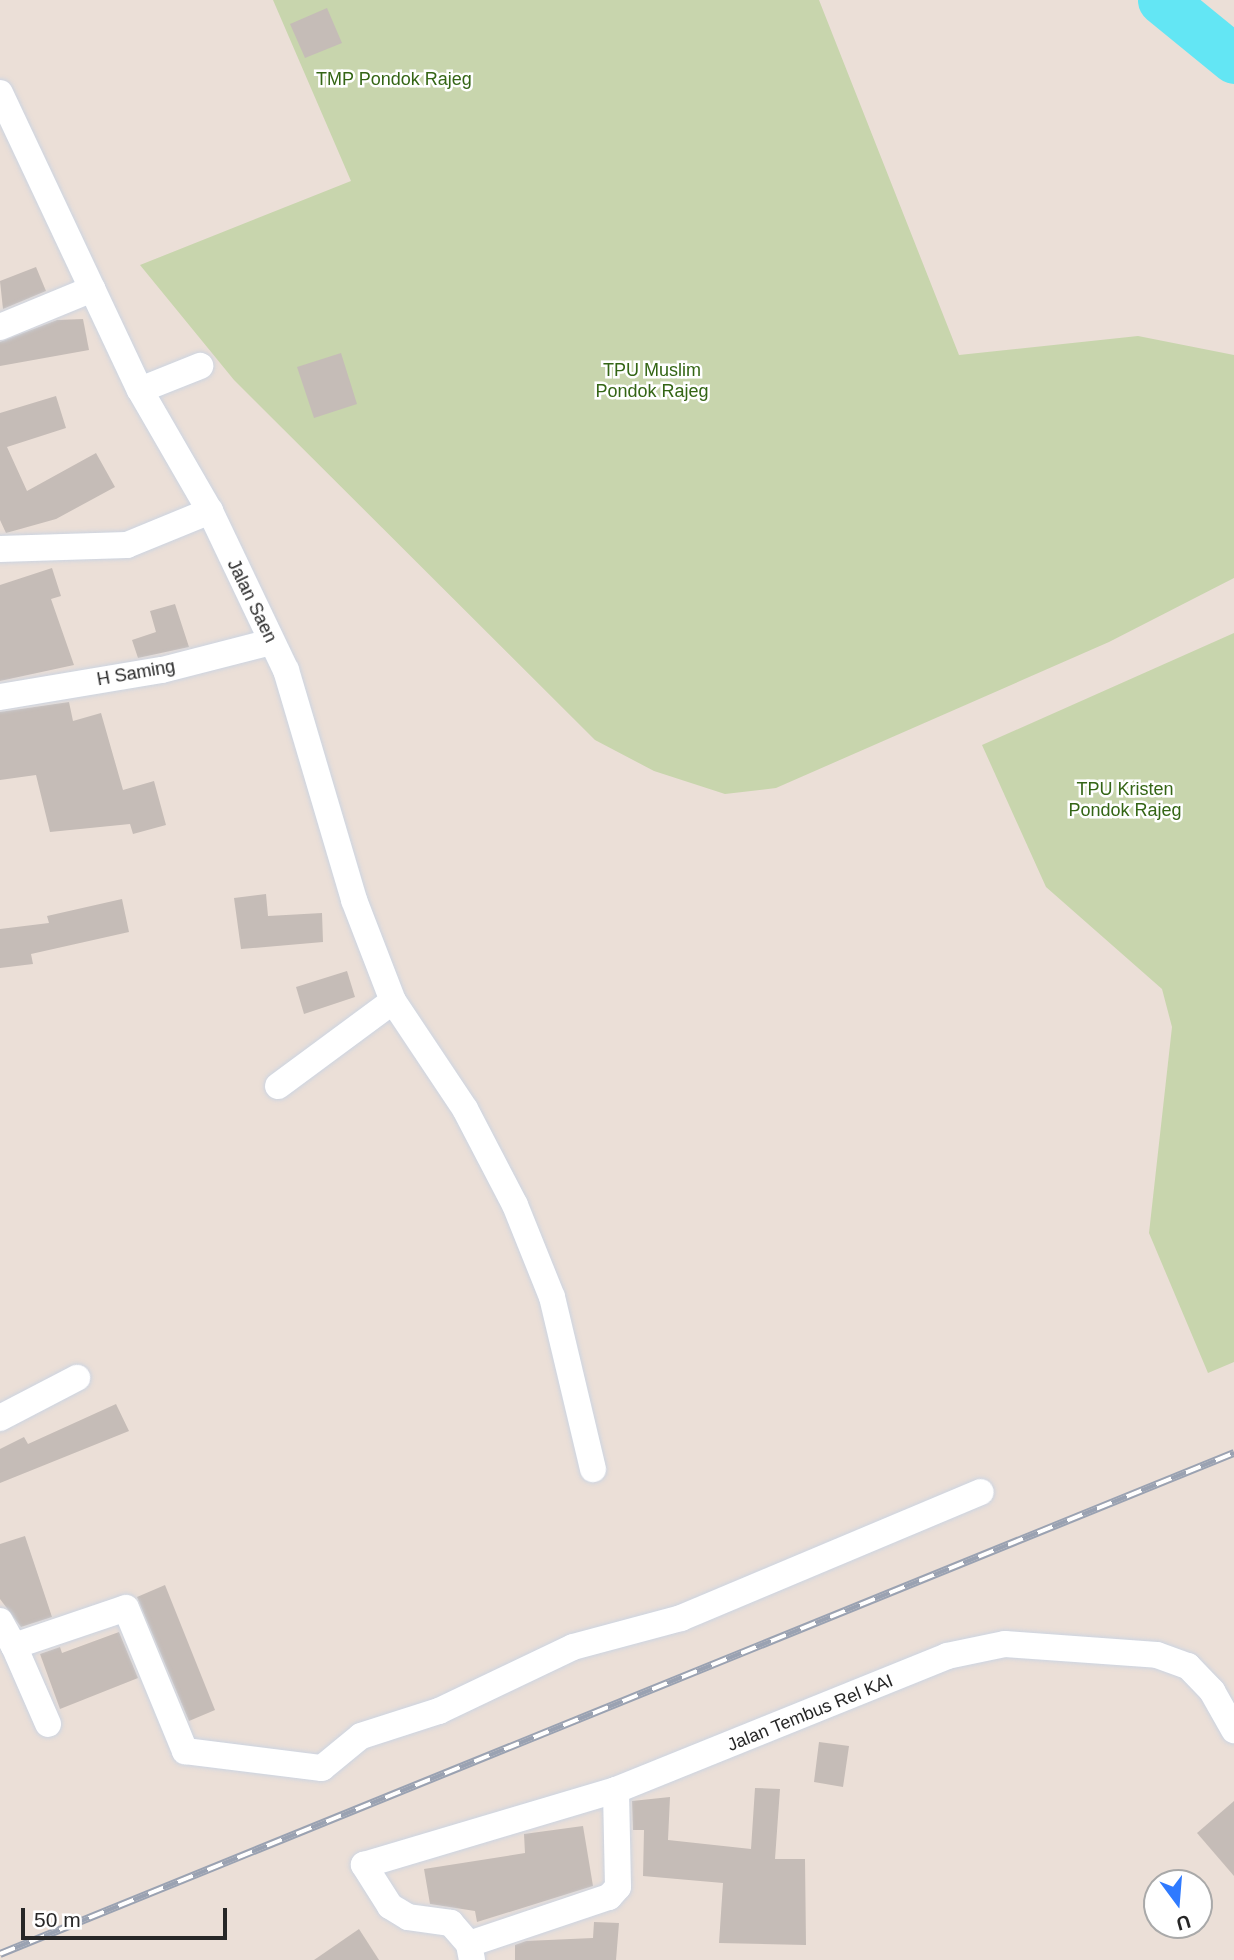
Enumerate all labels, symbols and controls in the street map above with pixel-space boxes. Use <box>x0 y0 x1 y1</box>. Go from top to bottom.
park label: TMP Pondok Rajeg <box>316 68 472 90</box>
park label: TPU Muslim Pondok Rajeg <box>595 360 709 402</box>
street label: Jalan Saen <box>223 556 281 646</box>
street label: H Saming <box>95 656 177 690</box>
park label: TPU Kristen Pondok Rajeg <box>1068 779 1182 822</box>
street label: Jalan Tembus Rel KAI <box>724 1670 896 1756</box>
north arrow <box>1143 1869 1213 1939</box>
scale bar <box>24 1894 231 1938</box>
text: 50 m <box>34 1908 81 1931</box>
text: U <box>1174 1911 1193 1935</box>

